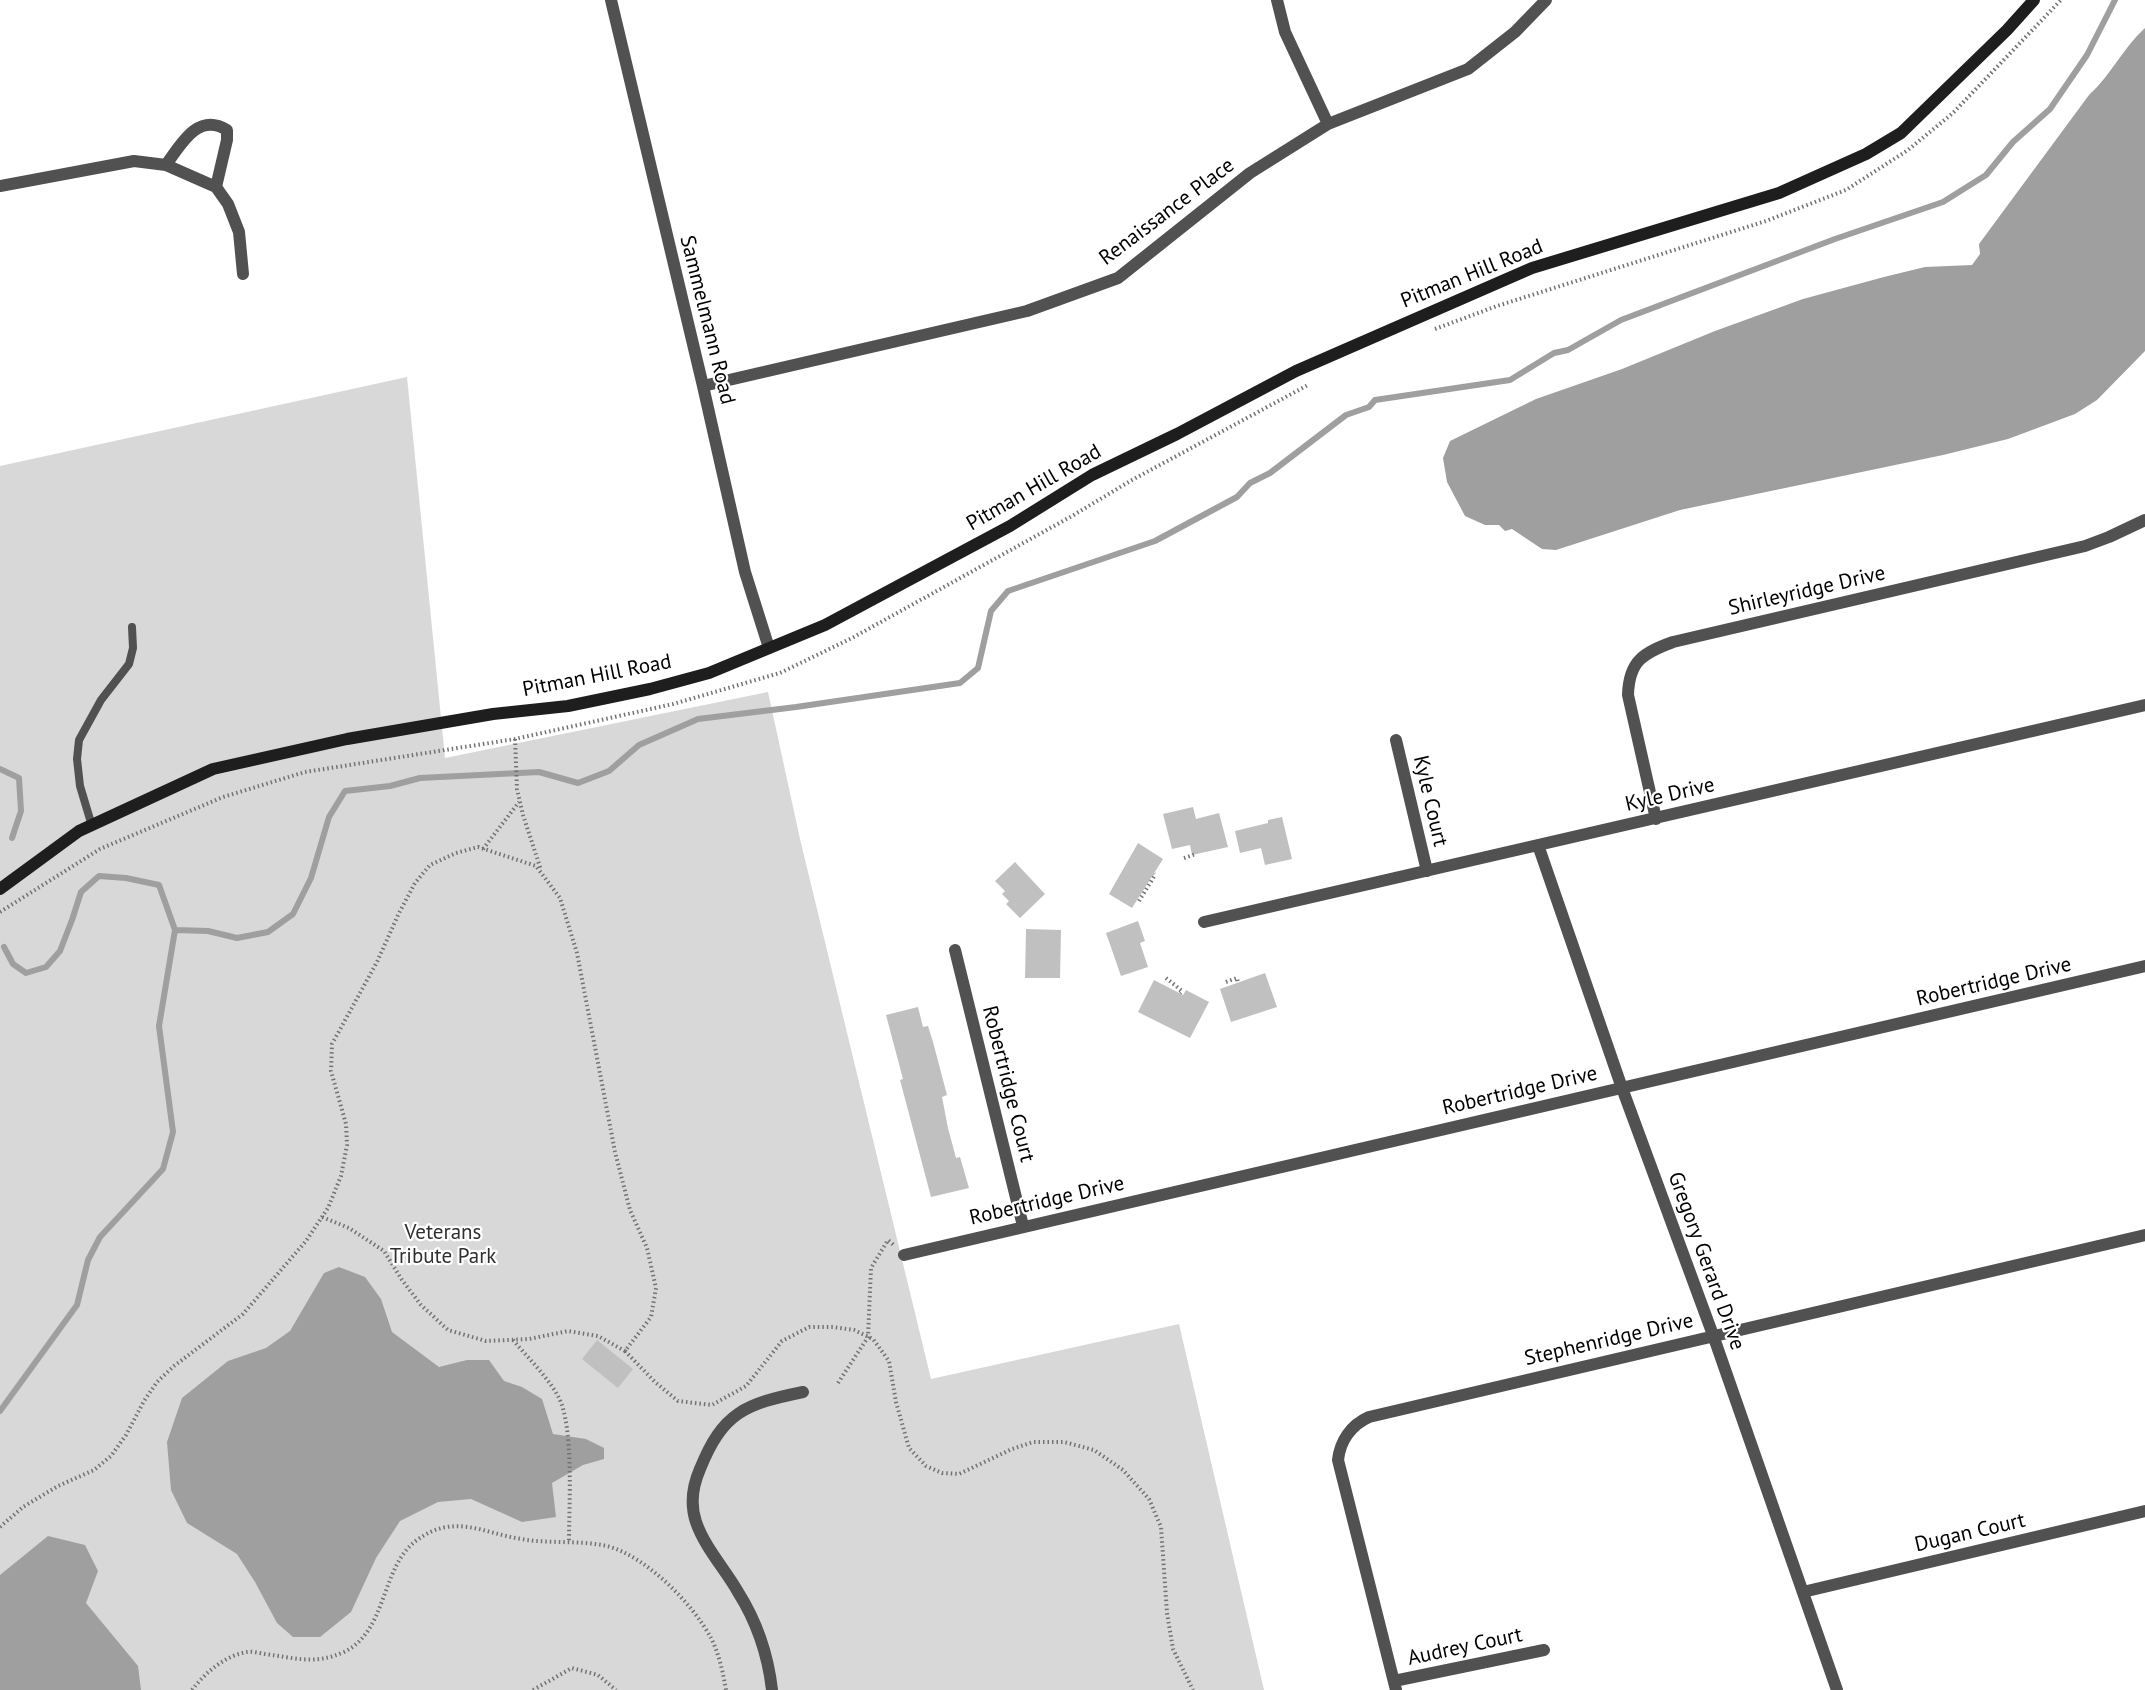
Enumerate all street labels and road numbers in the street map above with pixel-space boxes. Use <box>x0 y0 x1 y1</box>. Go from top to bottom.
street label: Renaissance Place <box>1095 153 1239 271</box>
street label: Sammelmann Road <box>674 233 740 407</box>
street label: Pitman Hill Road <box>1397 234 1547 314</box>
street label: Pitman Hill Road <box>962 439 1106 537</box>
street label: Shirleyridge Drive <box>1726 561 1888 621</box>
street label: Pitman Hill Road <box>520 649 674 703</box>
street label: Kyle Court <box>1407 753 1453 849</box>
street label: Kyle Drive <box>1623 772 1717 818</box>
street label: Robertridge Drive <box>1914 952 2074 1012</box>
street label: Robertridge Court <box>976 1003 1040 1165</box>
street label: Robertridge Drive <box>1440 1061 1600 1121</box>
street label: Gregory Gerard Drive <box>1662 1169 1750 1353</box>
street label: Robertridge Drive <box>967 1171 1127 1231</box>
street label: Stephenridge Drive <box>1522 1308 1696 1372</box>
street label: Dugan Court <box>1912 1508 2028 1558</box>
street label: Audrey Court <box>1405 1623 1525 1671</box>

